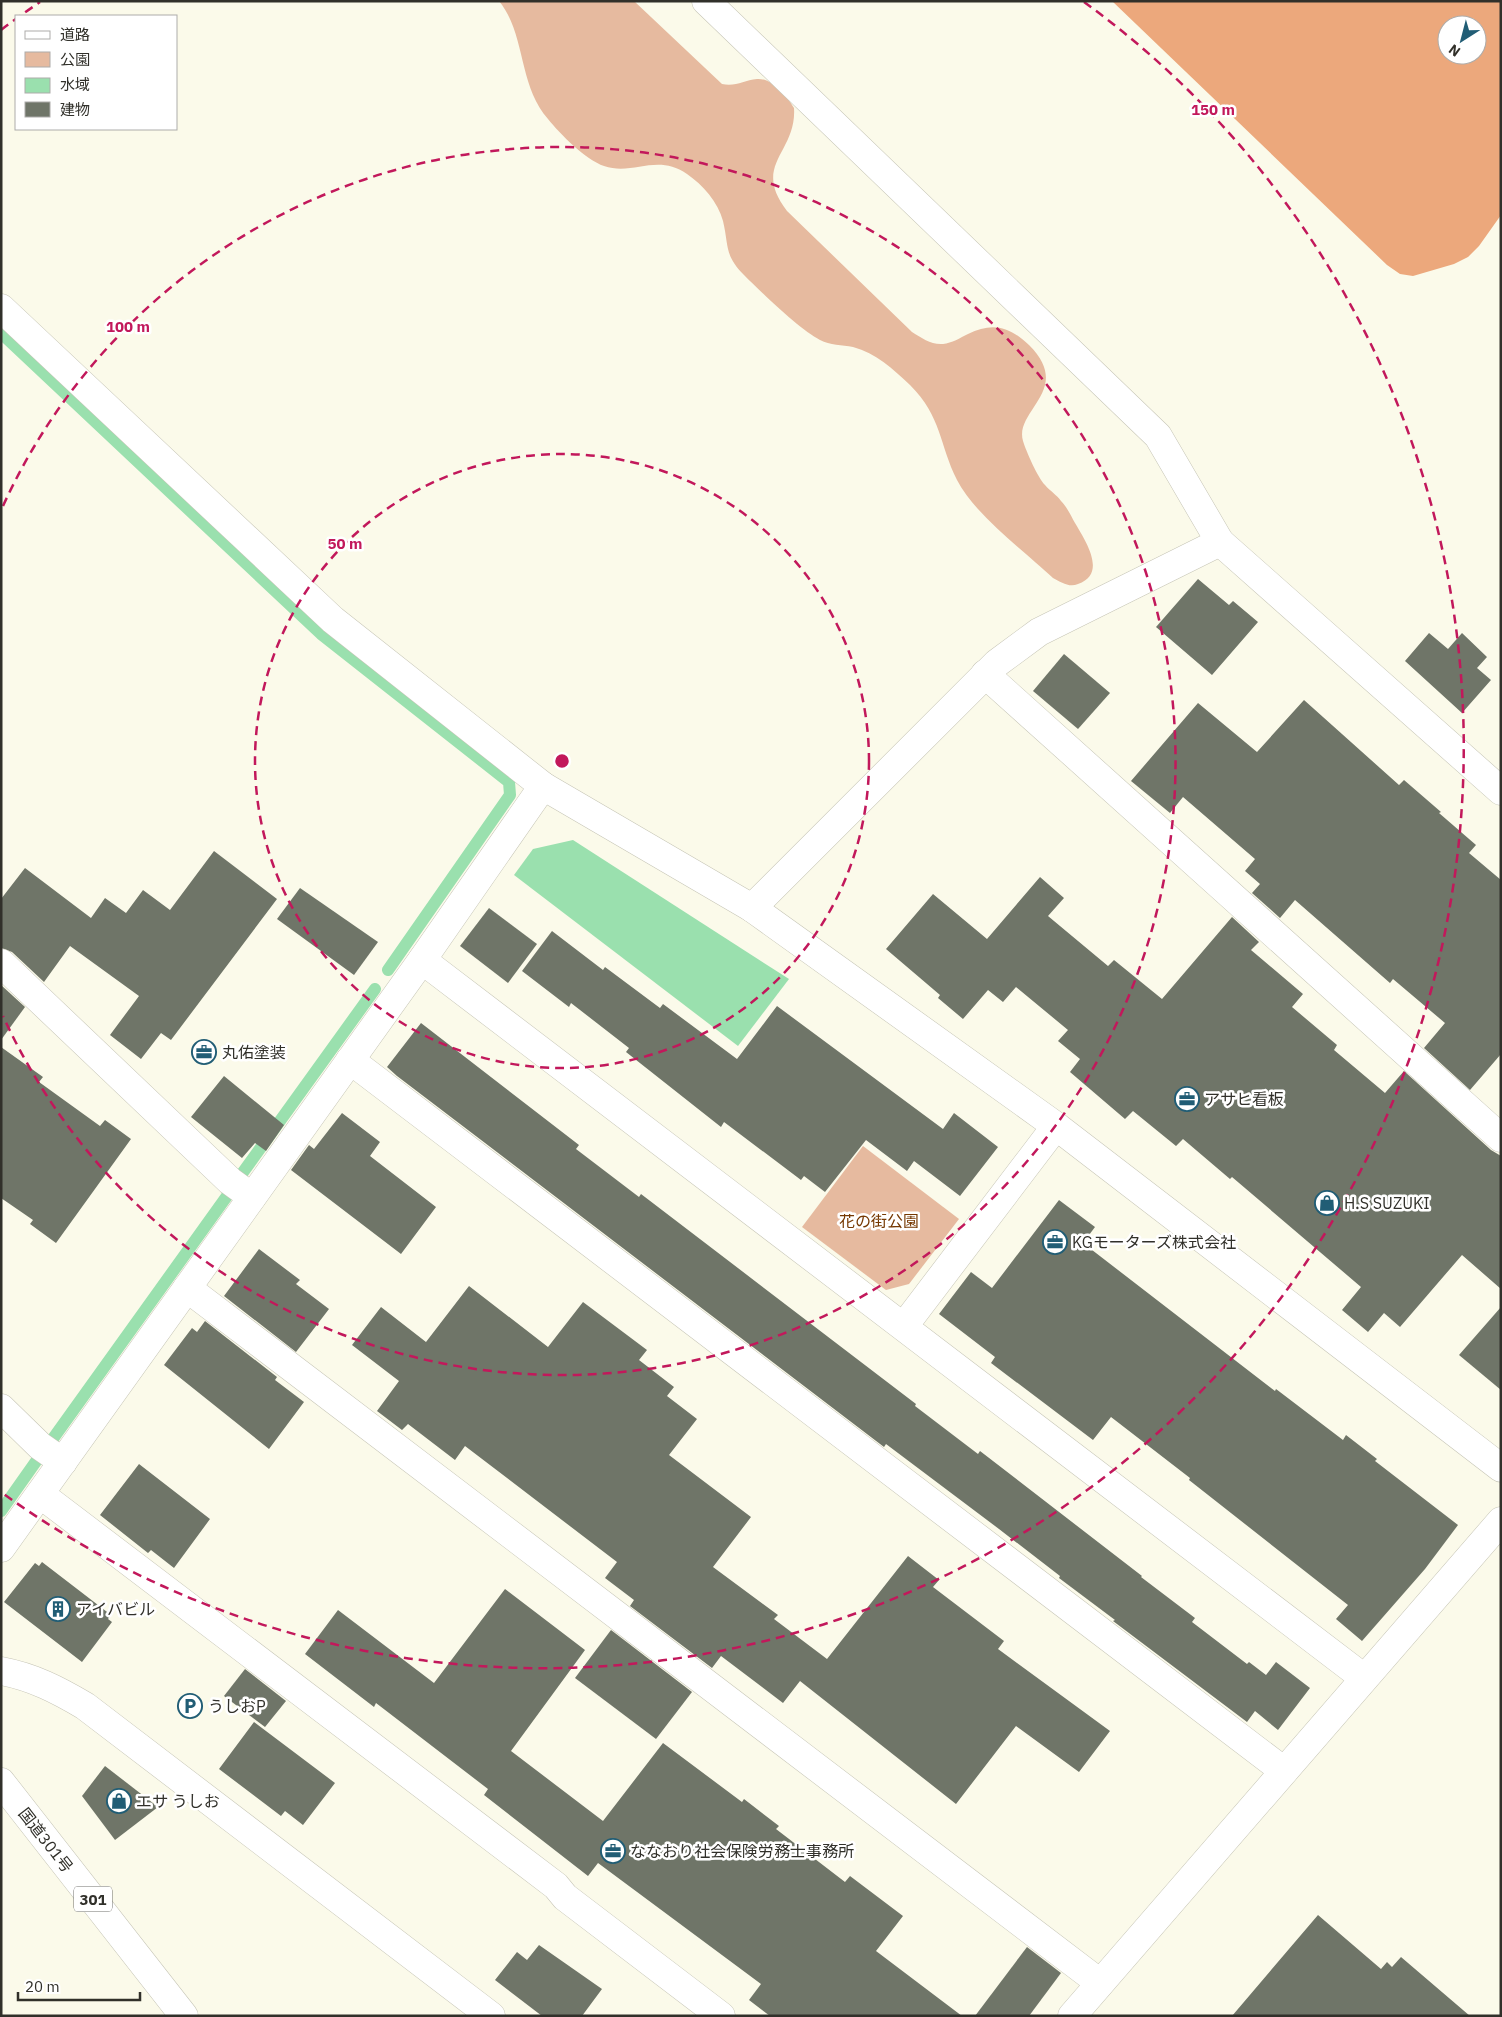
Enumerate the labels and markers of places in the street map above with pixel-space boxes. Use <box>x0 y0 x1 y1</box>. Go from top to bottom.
centre of rings <box>553 752 571 770</box>
office icon: 丸佑塗装 <box>191 1039 217 1065</box>
place label: 丸佑塗装 <box>222 1042 286 1062</box>
office icon: アサヒ看板 <box>1174 1086 1200 1112</box>
place label: アサヒ看板 <box>1204 1089 1284 1109</box>
shop icon: H.S SUZUKI <box>1314 1190 1340 1216</box>
place label: H.S SUZUKI <box>1344 1193 1430 1213</box>
office icon: KGモーターズ株式会社 <box>1042 1229 1068 1255</box>
place label: KGモーターズ株式会社 <box>1072 1232 1236 1252</box>
building icon: アイバビル <box>45 1596 71 1622</box>
place label: アイバビル <box>76 1599 155 1619</box>
parking icon: うしおP <box>177 1693 203 1719</box>
place label: うしおP <box>208 1696 266 1716</box>
shop icon: エサ うしお <box>106 1788 132 1814</box>
place label: エサ うしお <box>136 1791 220 1811</box>
office icon: ななおり社会保険労務士事務所 <box>600 1838 626 1864</box>
place label: ななおり社会保険労務士事務所 <box>630 1841 854 1861</box>

